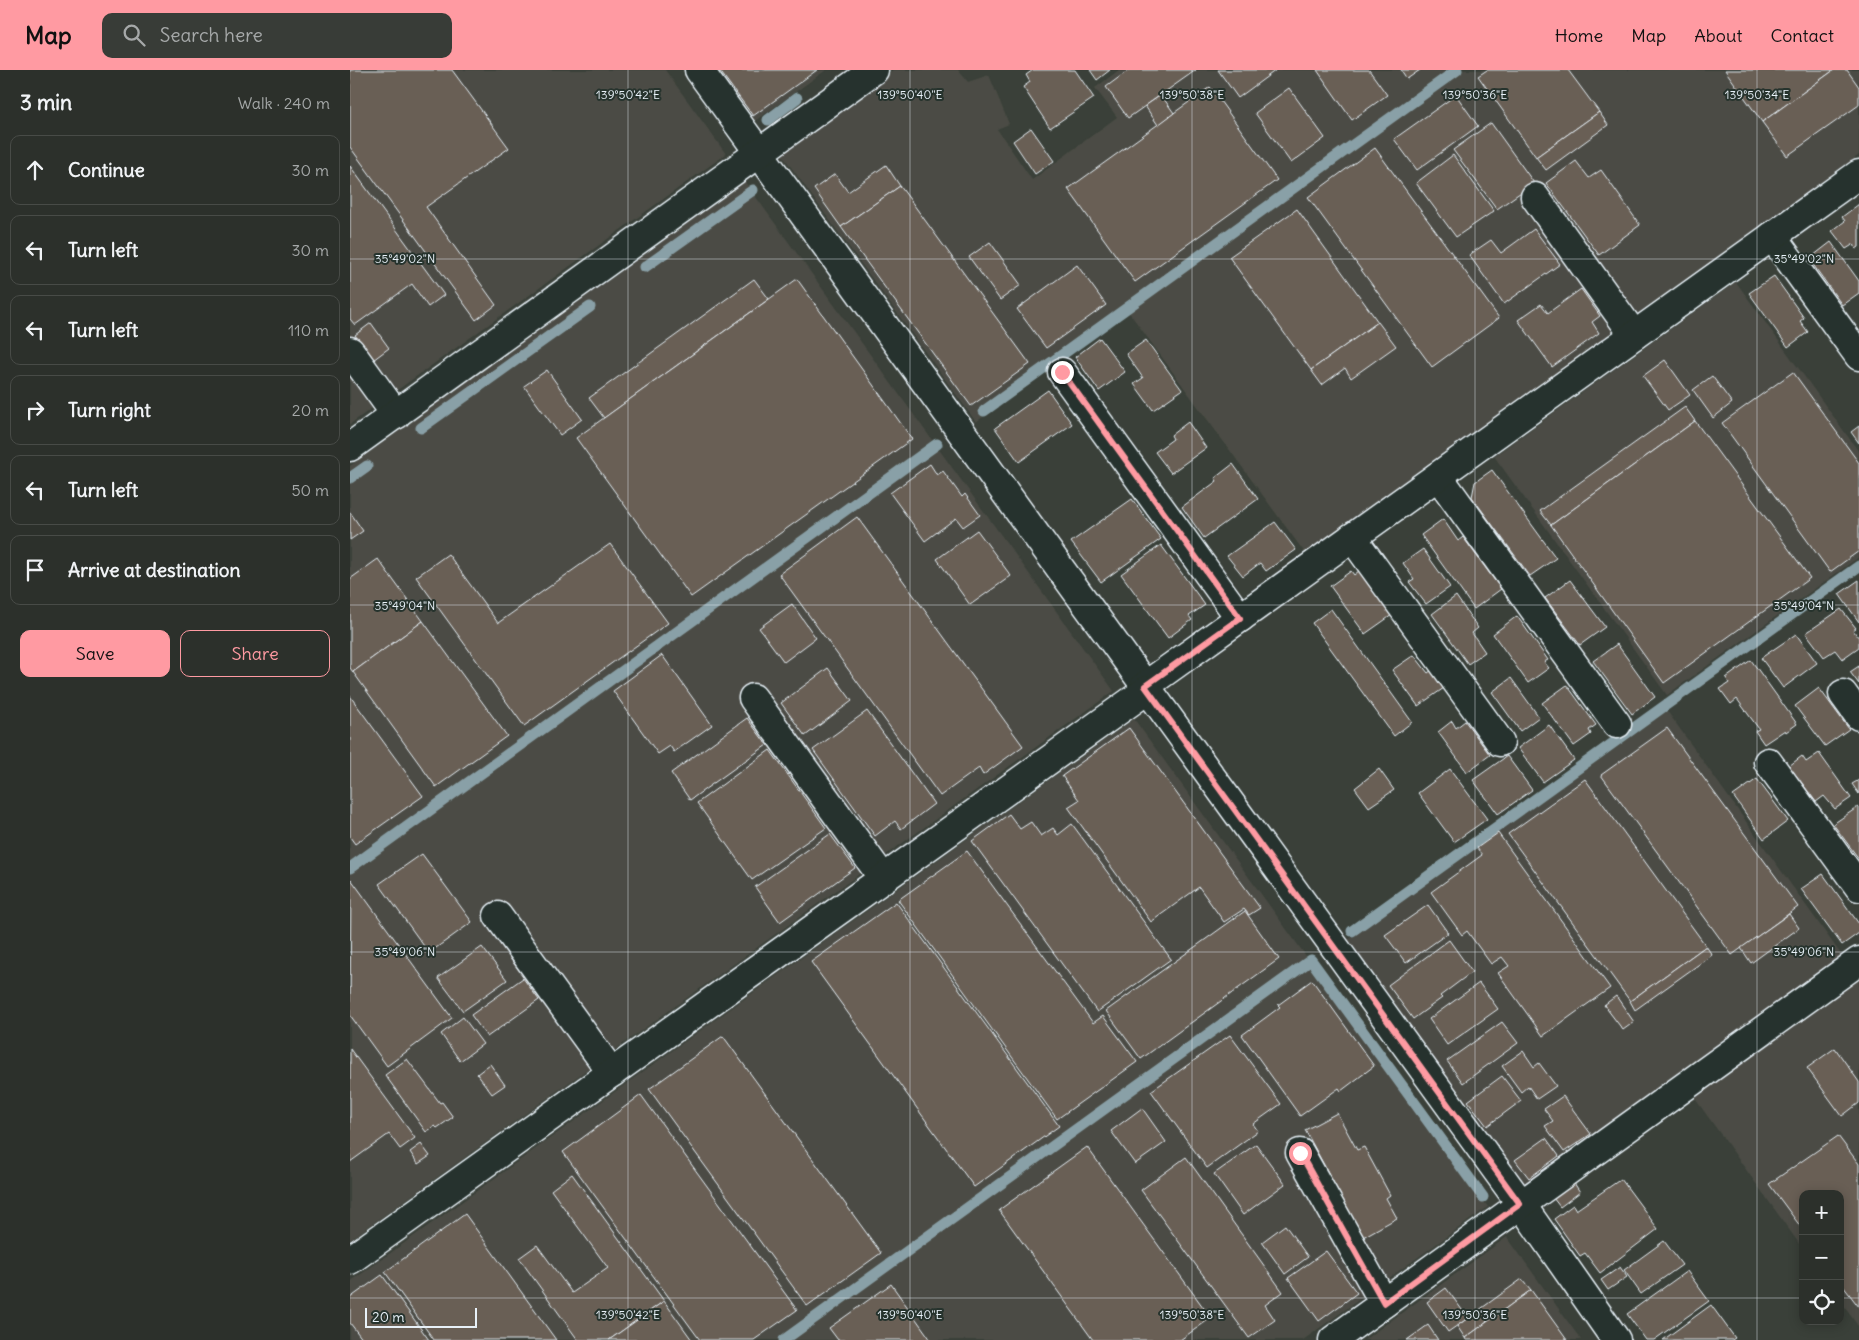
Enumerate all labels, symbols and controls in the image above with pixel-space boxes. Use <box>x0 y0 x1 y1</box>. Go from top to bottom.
search box <box>102 13 452 58</box>
text: Map <box>25 20 72 50</box>
icon: search <box>120 21 148 49</box>
text: Search here <box>160 23 263 47</box>
text: Home <box>1555 24 1603 47</box>
text: Map <box>1631 24 1666 47</box>
text: About <box>1694 24 1742 47</box>
text: Contact <box>1770 24 1834 47</box>
text: 139°50'42"E <box>596 87 660 102</box>
text: 139°50'40"E <box>877 87 943 102</box>
text: 139°50'38"E <box>1160 87 1224 102</box>
text: 139°50'36"E <box>1443 87 1507 102</box>
text: 139°50'34"E <box>1725 87 1789 102</box>
text: 3 min <box>20 89 72 116</box>
text: Walk · 240 m <box>238 93 330 113</box>
icon: ahead <box>21 156 49 184</box>
text: Continue <box>68 158 145 182</box>
text: 30 m <box>292 160 329 180</box>
icon: left <box>21 236 49 264</box>
text: Turn left <box>68 238 138 262</box>
text: 30 m <box>292 240 329 260</box>
text: 35°49'02"N <box>375 251 435 266</box>
text: 35°49'02"N <box>1774 251 1834 266</box>
icon: left <box>21 316 49 344</box>
text: Turn left <box>68 318 138 342</box>
text: 110 m <box>288 320 329 340</box>
route end <box>1051 361 1074 384</box>
icon: right <box>21 396 49 424</box>
text: Turn right <box>68 398 151 422</box>
text: 20 m <box>292 400 329 420</box>
icon: left <box>21 476 49 504</box>
text: Turn left <box>68 478 138 502</box>
text: 50 m <box>291 480 329 500</box>
icon: arrive <box>21 556 49 584</box>
text: Arrive at destination <box>68 558 241 582</box>
text: 35°49'04"N <box>375 598 435 613</box>
text: 35°49'04"N <box>1774 598 1834 613</box>
button: Save <box>20 630 170 677</box>
button: Share <box>180 630 330 677</box>
text: 35°49'06"N <box>375 944 435 959</box>
text: 35°49'06"N <box>1774 944 1834 959</box>
route start <box>1289 1142 1312 1165</box>
map controls <box>1799 1190 1844 1325</box>
button: + <box>1799 1190 1844 1235</box>
button: − <box>1799 1235 1844 1280</box>
button: locate <box>1799 1280 1844 1325</box>
scale bar <box>365 1305 478 1328</box>
text: 139°50'42"E <box>596 1307 660 1322</box>
text: 139°50'40"E <box>877 1307 943 1322</box>
text: 139°50'38"E <box>1160 1307 1224 1322</box>
text: 139°50'36"E <box>1443 1307 1507 1322</box>
text: 20 m <box>372 1308 405 1326</box>

